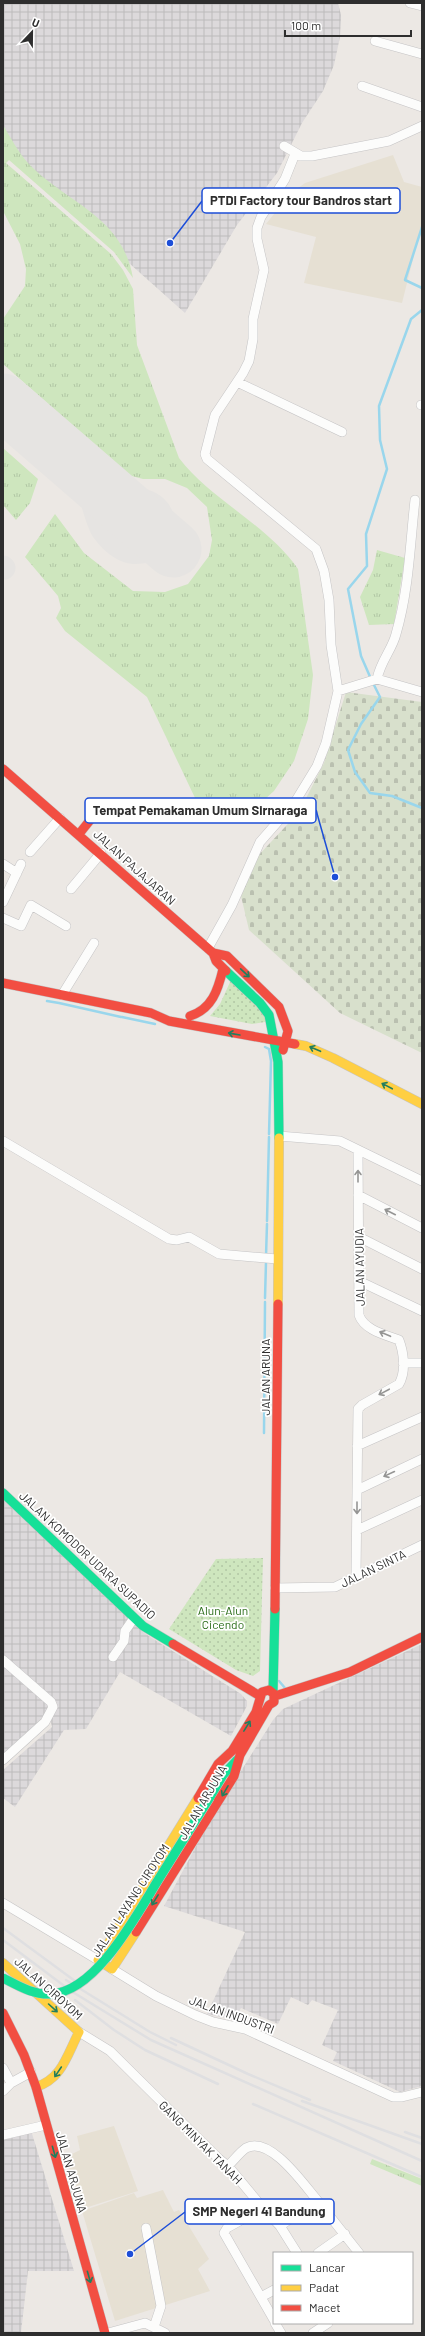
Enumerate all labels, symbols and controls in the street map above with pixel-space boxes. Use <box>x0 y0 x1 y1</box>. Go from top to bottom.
north arrow <box>12 12 52 52</box>
scale bar <box>285 12 411 38</box>
text: U <box>30 15 42 30</box>
text: 100 m <box>291 18 321 32</box>
callout: PTDI Factory tour Bandros start <box>202 188 400 213</box>
text: PTDI Factory tour Bandros start <box>210 192 392 208</box>
callout: Tempat Pemakaman Umum Sirnaraga <box>85 798 316 823</box>
text: Tempat Pemakaman Umum Sirnaraga <box>93 802 307 818</box>
street label: JALAN PAJAJARAN <box>91 827 179 907</box>
one-way arrow <box>240 969 250 978</box>
one-way arrow <box>228 1030 241 1038</box>
one-way arrow <box>309 1045 321 1053</box>
one-way arrow <box>382 1082 394 1089</box>
one-way arrow <box>354 1170 362 1183</box>
one-way arrow <box>384 1207 396 1215</box>
street label: JALAN AYUDIA <box>351 1228 367 1306</box>
one-way arrow <box>379 1330 391 1337</box>
street label: JALAN ARUNA <box>258 1338 272 1416</box>
one-way arrow <box>379 1389 391 1397</box>
one-way arrow <box>384 1471 396 1478</box>
street label: JALAN KOMODOR UDARA SUPADIO <box>17 1488 159 1622</box>
one-way arrow <box>353 1501 361 1514</box>
street label: JALAN SINTA <box>338 1546 408 1590</box>
park label: Alun-Alun Cicendo <box>198 1603 248 1631</box>
one-way arrow <box>243 1721 251 1732</box>
street label: JALAN ARJUNA <box>175 1762 229 1842</box>
one-way arrow <box>221 1785 229 1797</box>
street label: JALAN LAYANG CIROYOM <box>88 1841 172 1959</box>
one-way arrow <box>151 1894 159 1906</box>
street label: JALAN CIROYOM <box>12 1954 86 2022</box>
street label: JALAN INDUSTRI <box>188 1992 276 2036</box>
one-way arrow <box>48 2003 58 2012</box>
one-way arrow <box>54 2066 62 2077</box>
street label: GANG MINYAK TANAH <box>157 2098 245 2186</box>
street label: JALAN ARJUNA <box>54 2130 90 2214</box>
one-way arrow <box>51 2145 58 2158</box>
callout: SMP Negeri 41 Bandung <box>185 2199 334 2224</box>
text: SMP Negeri 41 Bandung <box>193 2203 325 2219</box>
legend <box>273 2252 413 2324</box>
text: Lancar <box>309 2260 346 2274</box>
one-way arrow <box>86 2270 93 2283</box>
text: Padat <box>309 2280 339 2294</box>
text: Macet <box>309 2300 341 2314</box>

